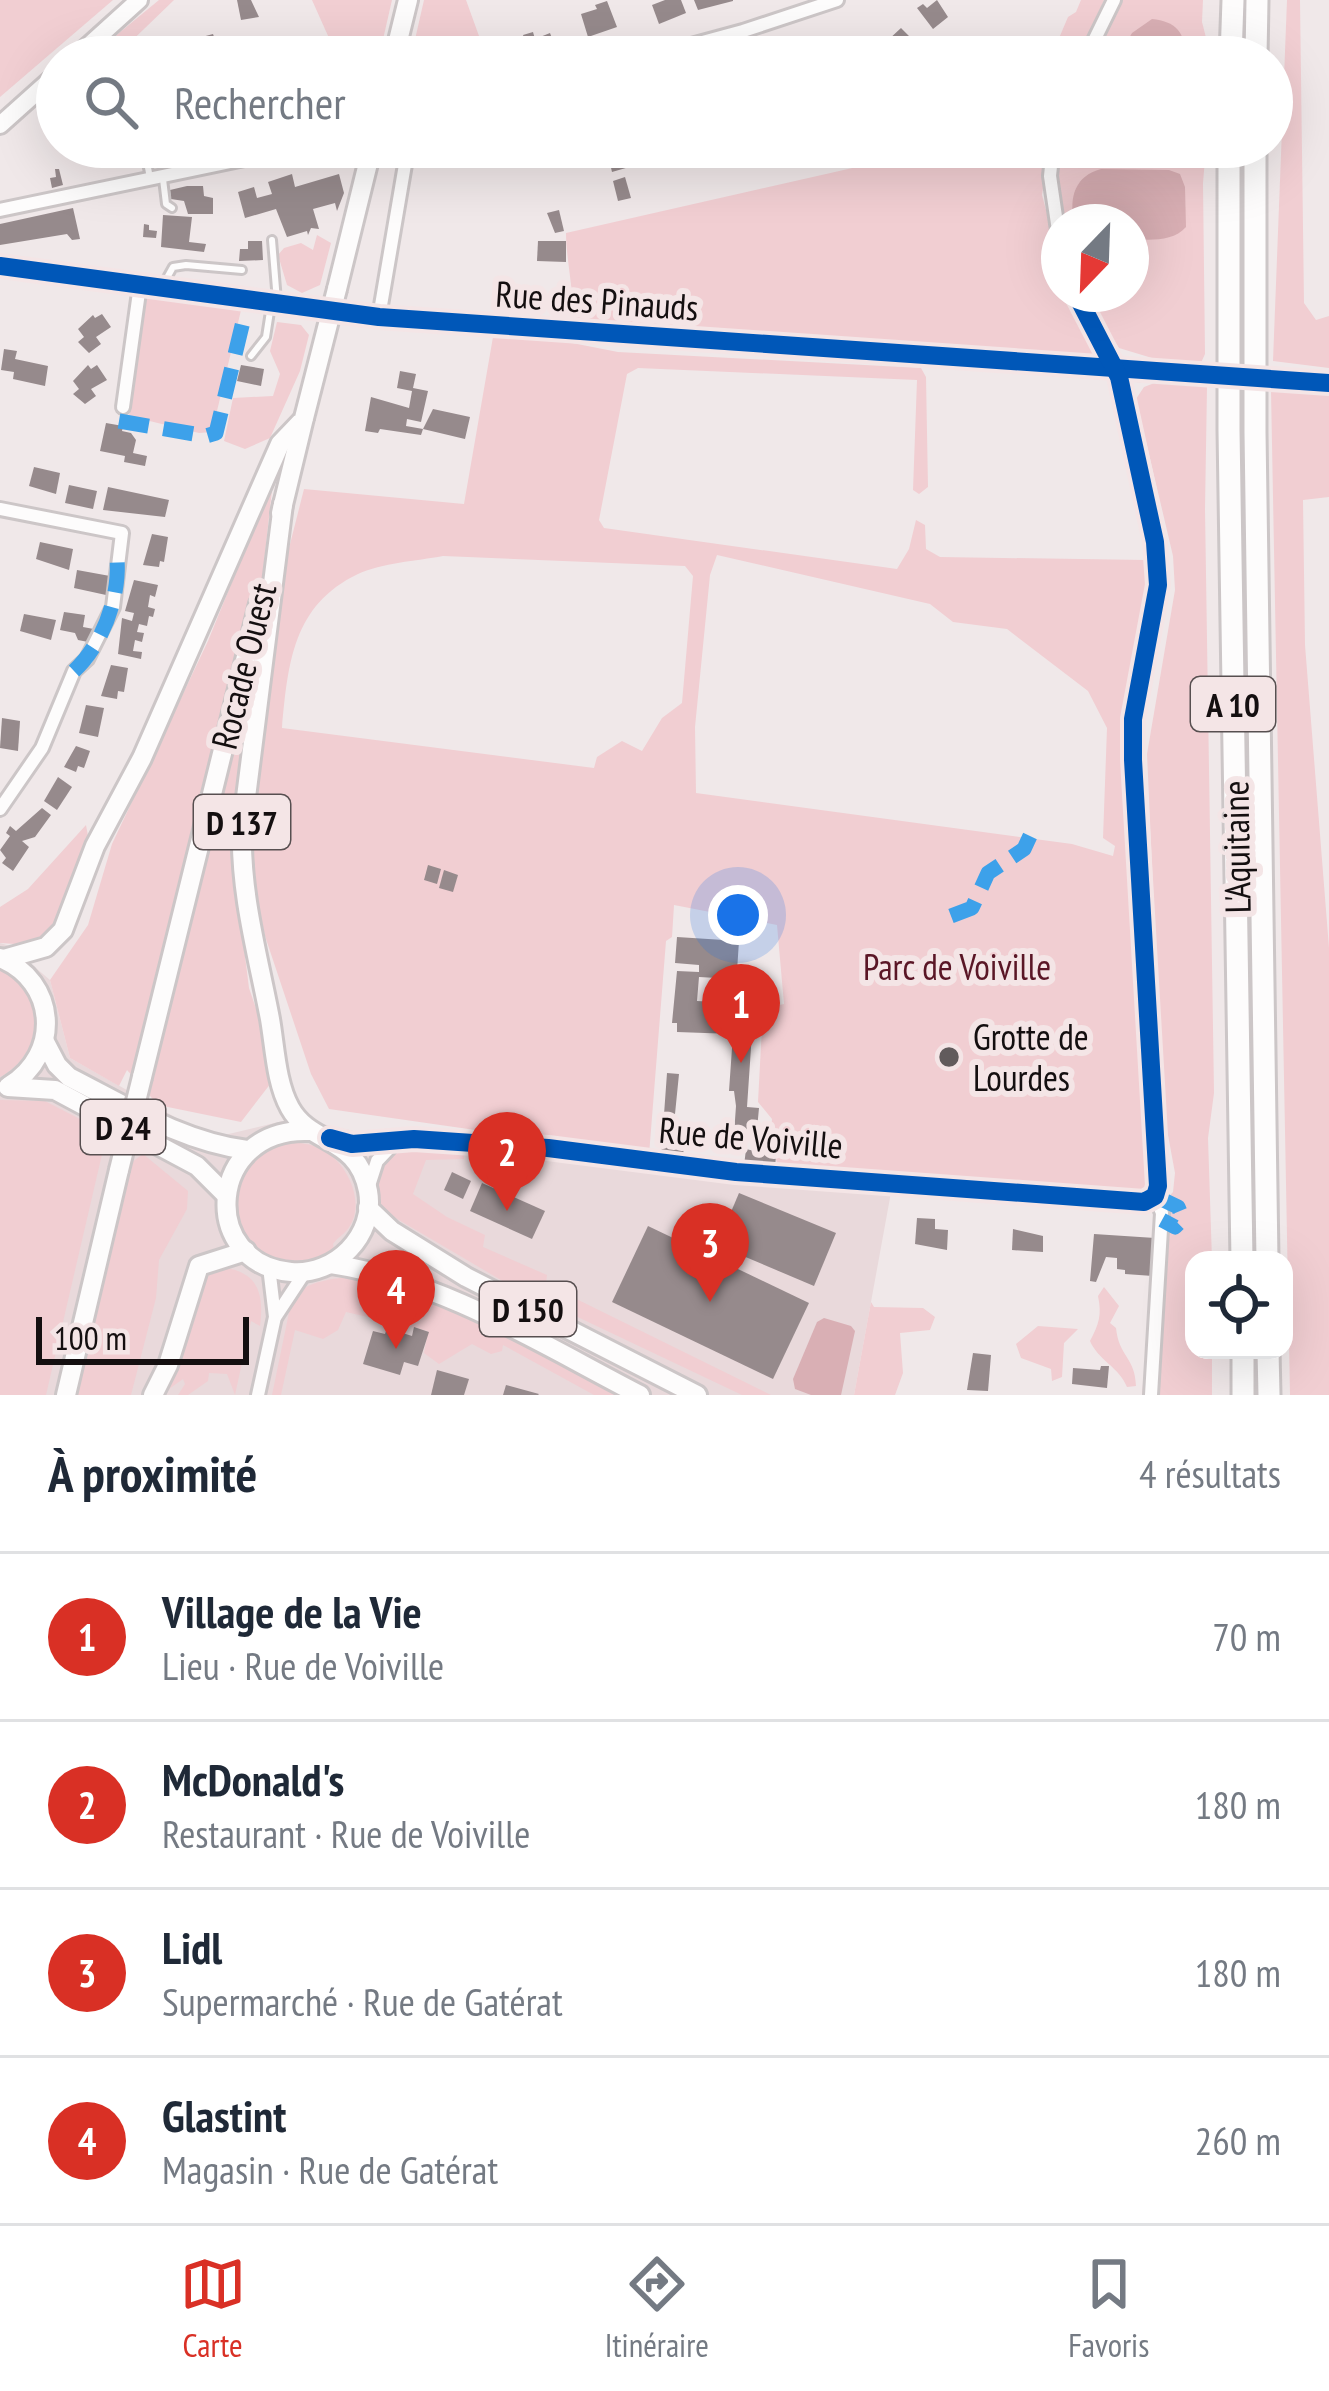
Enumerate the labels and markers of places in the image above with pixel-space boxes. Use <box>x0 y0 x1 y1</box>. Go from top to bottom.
pin: 1 <box>702 964 780 1063</box>
place label: Grotte de Lourdes <box>973 1013 1089 1101</box>
marker: Grotte de Lourdes <box>936 1044 962 1070</box>
pin: 2 <box>468 1112 546 1211</box>
pin: 3 <box>671 1203 749 1302</box>
pin: 4 <box>357 1250 435 1349</box>

